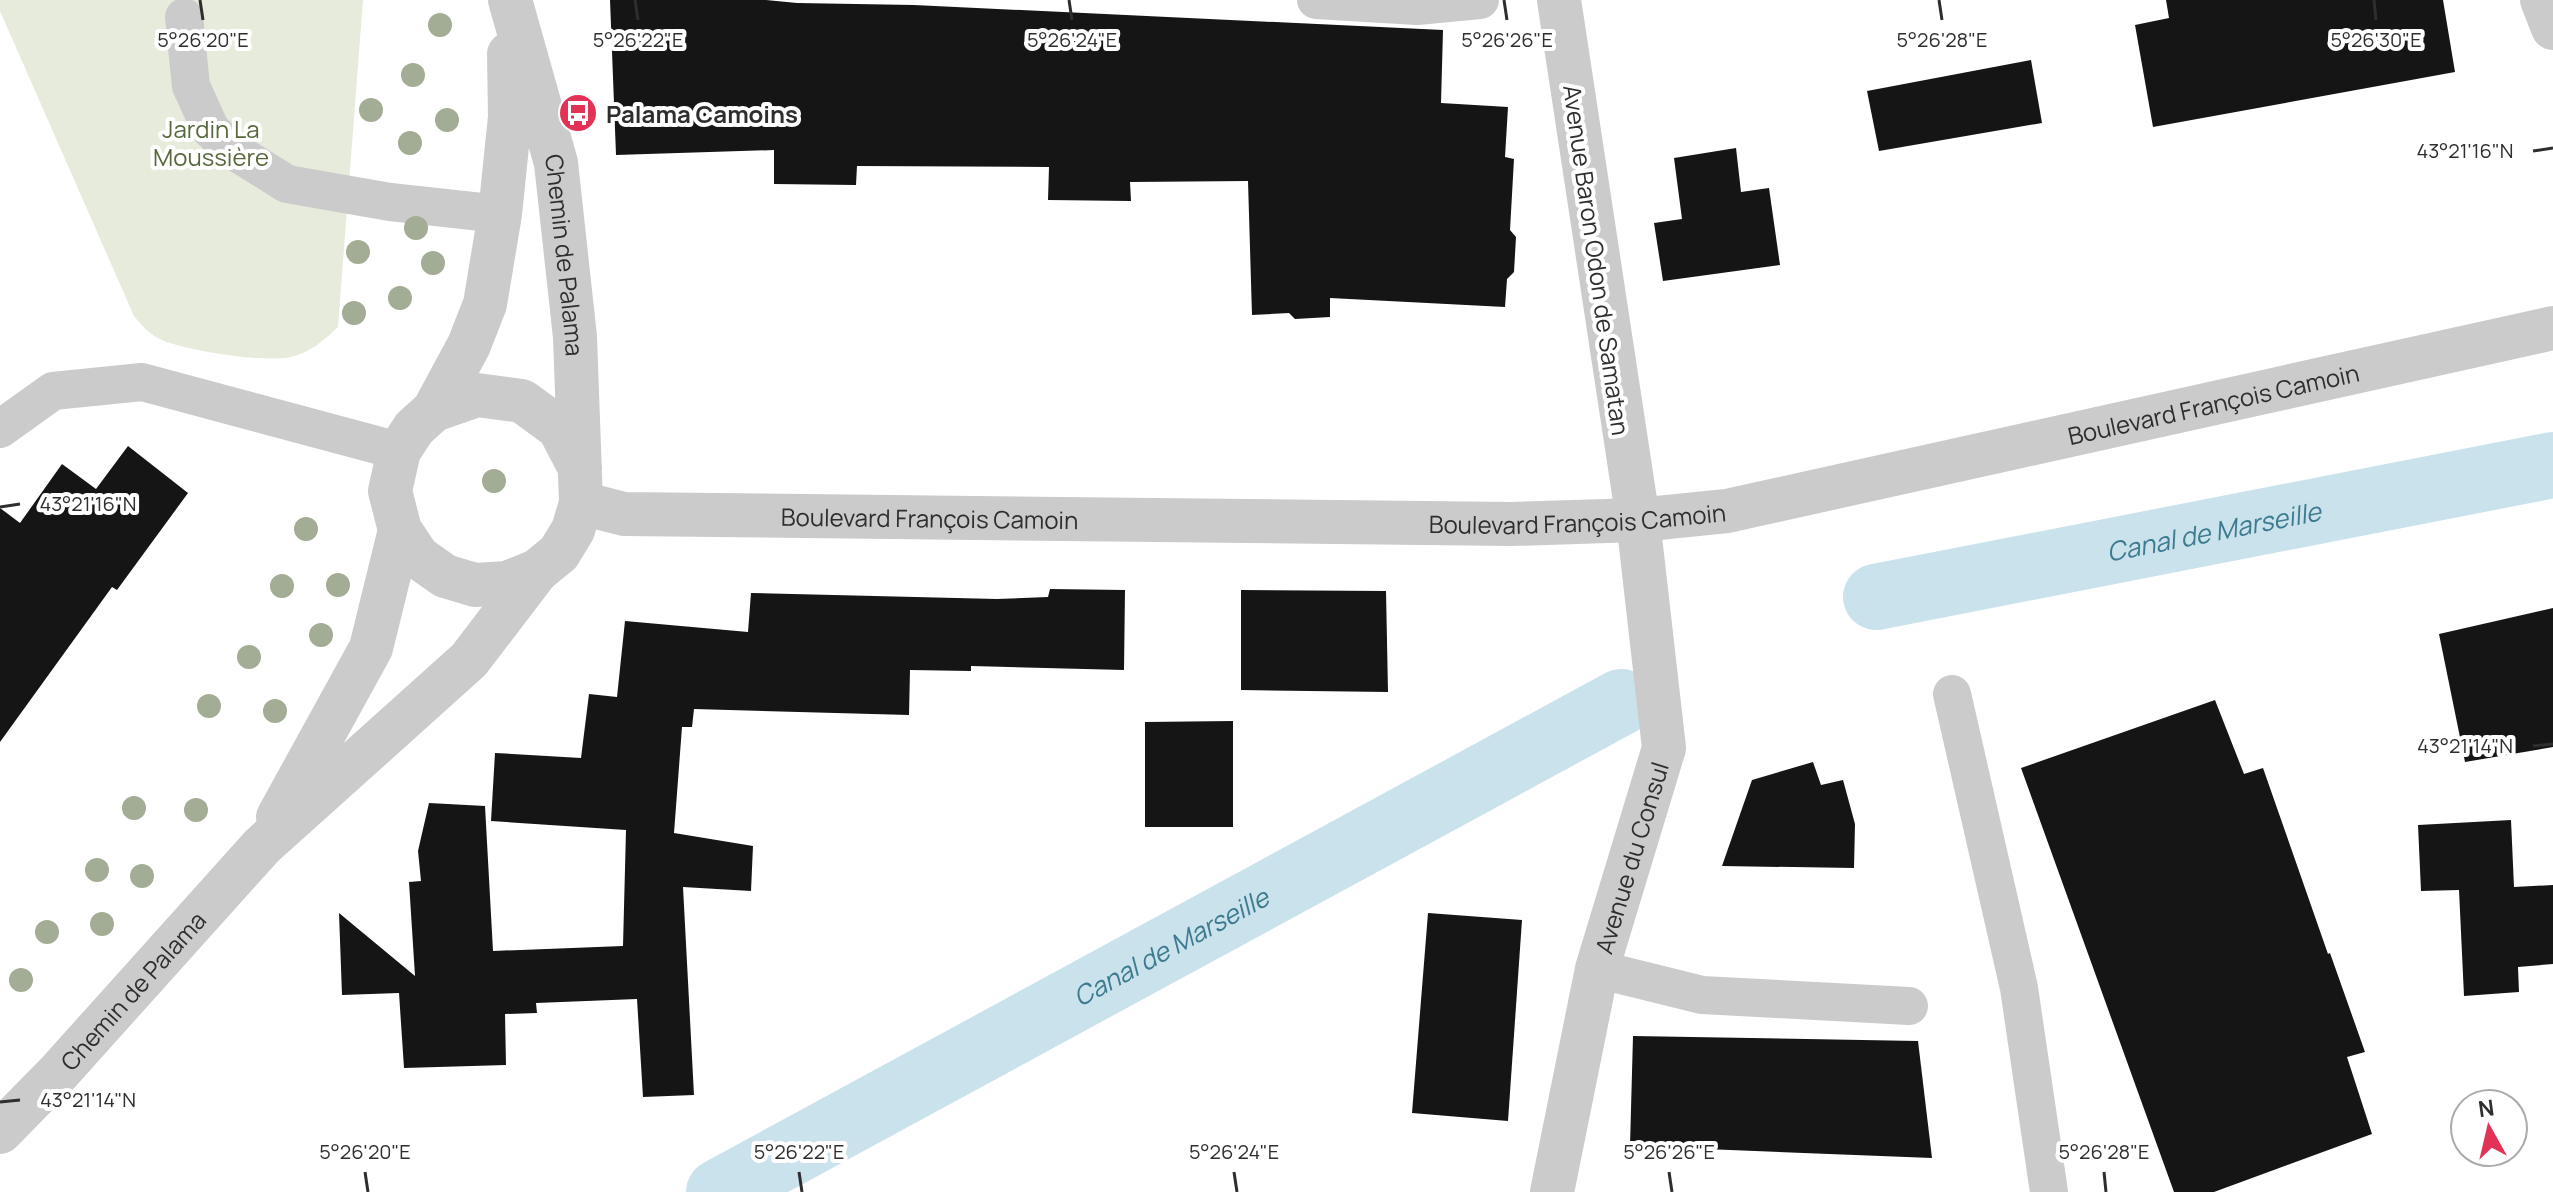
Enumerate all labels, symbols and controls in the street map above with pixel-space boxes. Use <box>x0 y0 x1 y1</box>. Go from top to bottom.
text: 5°26'20"E <box>157 26 249 53</box>
text: 5°26'22"E <box>593 26 683 53</box>
text: 5°26'24"E <box>1027 26 1117 53</box>
text: 5°26'26"E <box>1461 26 1553 53</box>
text: 5°26'28"E <box>1897 26 1987 53</box>
text: 5°26'30"E <box>2330 26 2422 53</box>
street label: Avenue Baron Odon de Samatan <box>1556 83 1638 437</box>
bus stop icon: Palama Camoins <box>557 92 599 134</box>
place label: Palama Camoins <box>606 97 798 130</box>
park label: Jardin La Moussière <box>153 112 269 173</box>
text: 43°21'16"N <box>2416 137 2514 164</box>
street label: Chemin de Palama <box>538 150 592 357</box>
street label: Boulevard François Camoin <box>2064 355 2362 452</box>
text: 43°21'16"N <box>39 490 137 517</box>
water label: Canal de Marseille <box>2103 492 2326 570</box>
street label: Boulevard François Camoin <box>1429 495 1727 541</box>
street label: Boulevard François Camoin <box>781 499 1079 536</box>
text: 43°21'14"N <box>2417 732 2513 759</box>
street label: Avenue du Consul <box>1586 758 1675 957</box>
water label: Canal de Marseille <box>1066 878 1276 1014</box>
street label: Chemin de Palama <box>52 904 213 1077</box>
text: 43°21'14"N <box>40 1086 136 1113</box>
north arrow <box>2449 1088 2529 1168</box>
text: N <box>2476 1092 2496 1124</box>
text: 5°26'20"E <box>319 1138 411 1165</box>
text: 5°26'22"E <box>754 1138 844 1165</box>
text: 5°26'24"E <box>1189 1138 1279 1165</box>
text: 5°26'26"E <box>1623 1138 1715 1165</box>
text: 5°26'28"E <box>2059 1138 2149 1165</box>

